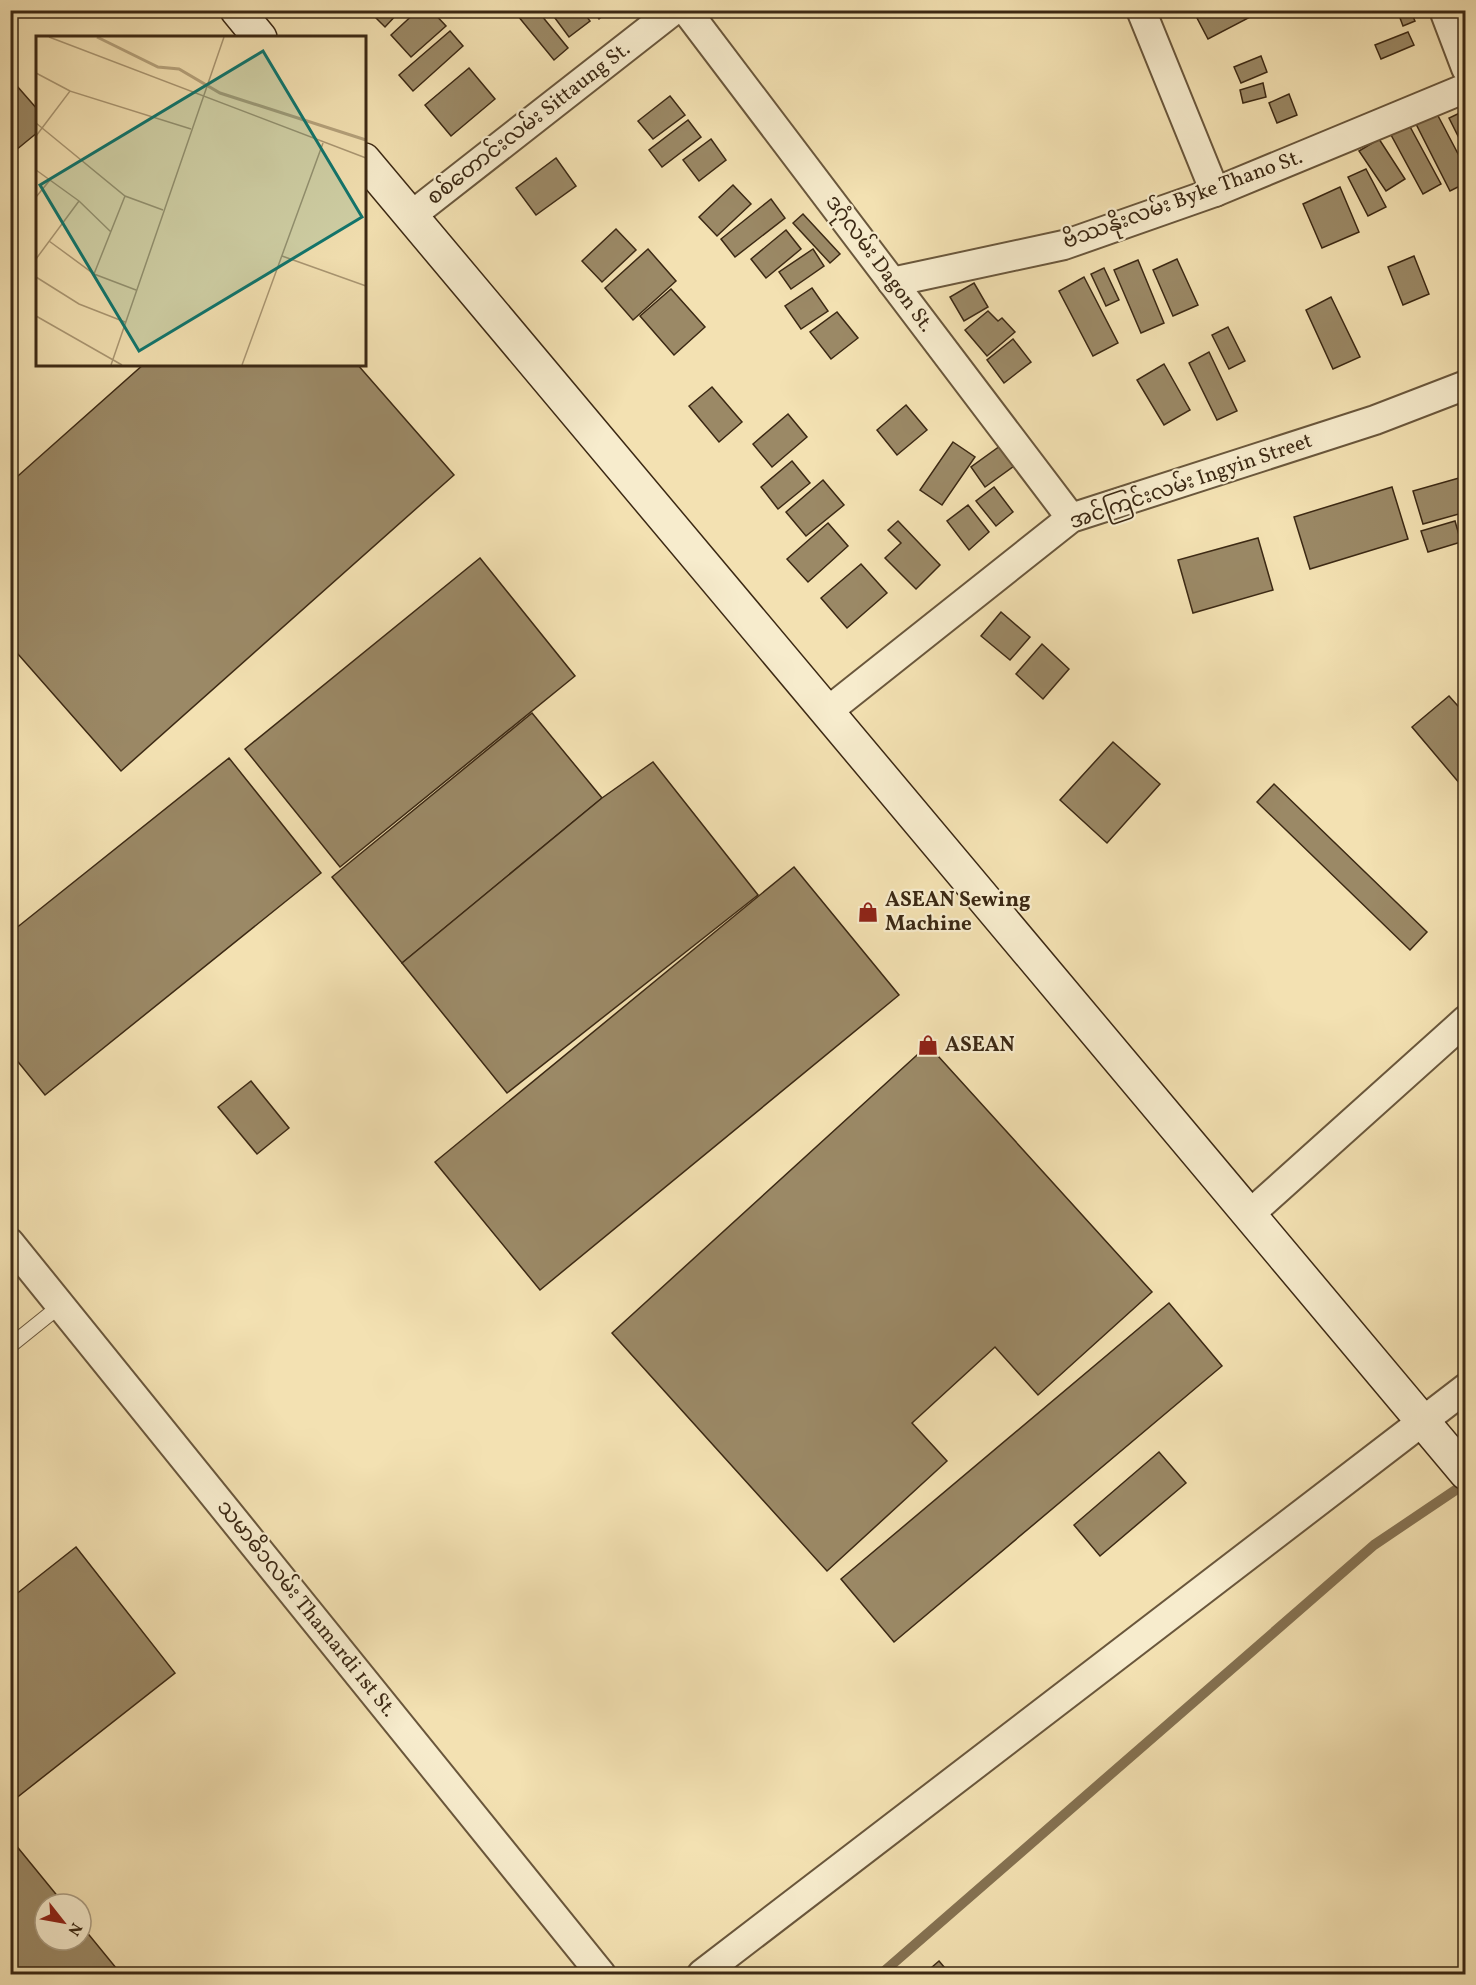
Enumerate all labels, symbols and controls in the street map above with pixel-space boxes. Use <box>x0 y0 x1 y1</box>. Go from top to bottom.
street label: စစ်တောင်းလမ်း Sittaung St. <box>419 33 637 213</box>
inset map <box>36 36 366 366</box>
street label: ဗိဿနိုးလမ်း Byke Thano St. <box>1058 140 1307 258</box>
street label: ဒဂုံလမ်း Dagon St. <box>817 188 943 339</box>
street label: အင်ကြင်းလမ်း Ingyin Street <box>1065 424 1317 538</box>
place label: ASEAN Sewing Machine <box>885 886 1031 939</box>
shop icon: ASEAN Sewing Machine <box>856 900 880 924</box>
place label: ASEAN <box>945 1031 1015 1060</box>
shop icon: ASEAN <box>916 1033 940 1057</box>
street label: သမာဓိ၁လမ်း Thamardi 1st St. <box>209 1492 405 1724</box>
north arrow <box>33 1892 93 1952</box>
text: N <box>62 1918 87 1940</box>

